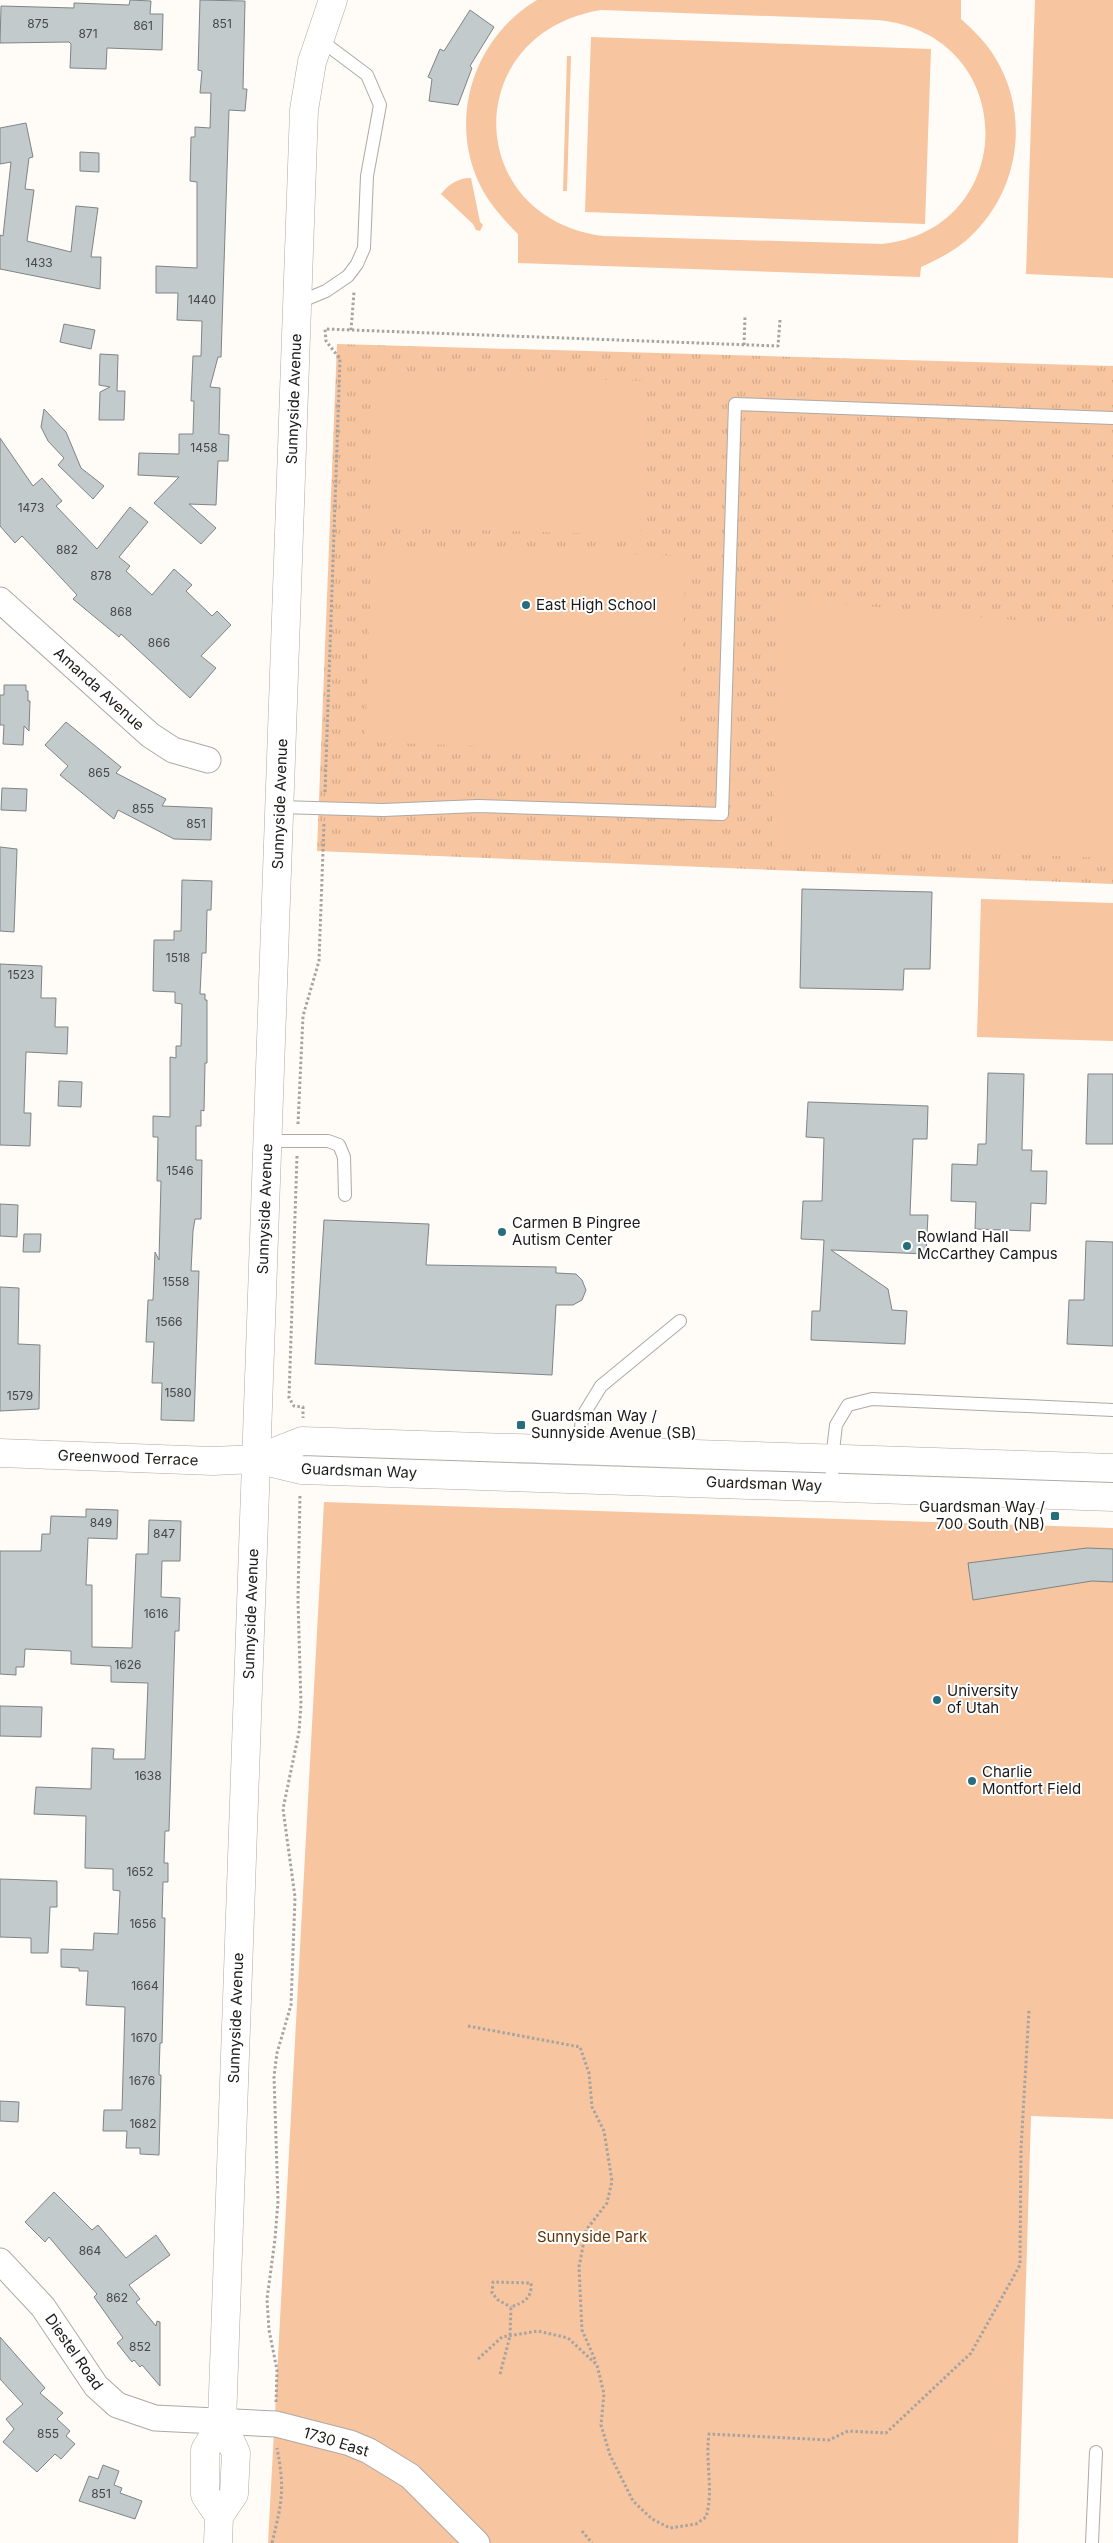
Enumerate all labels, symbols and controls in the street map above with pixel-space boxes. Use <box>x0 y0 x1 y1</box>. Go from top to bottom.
house number: 875 <box>27 16 49 31</box>
house number: 851 <box>212 16 232 31</box>
house number: 861 <box>133 18 153 33</box>
house number: 871 <box>78 26 98 41</box>
house number: 1433 <box>25 255 53 270</box>
house number: 1440 <box>188 292 216 307</box>
street label: Sunnyside Avenue <box>282 333 305 465</box>
house number: 1458 <box>190 440 218 455</box>
house number: 1473 <box>18 500 44 515</box>
house number: 882 <box>56 542 78 557</box>
house number: 878 <box>90 568 112 583</box>
place label: East High School <box>536 595 656 614</box>
marker: East High School <box>520 599 532 611</box>
house number: 868 <box>110 604 132 619</box>
house number: 866 <box>148 635 170 650</box>
street label: Amanda Avenue <box>50 643 149 734</box>
street label: Sunnyside Avenue <box>268 738 291 870</box>
house number: 865 <box>88 765 110 780</box>
house number: 855 <box>132 801 154 816</box>
house number: 851 <box>186 816 206 831</box>
house number: 1518 <box>166 950 190 965</box>
house number: 1523 <box>8 967 34 982</box>
street label: Sunnyside Avenue <box>253 1143 276 1275</box>
house number: 1546 <box>166 1163 194 1178</box>
place label: Carmen B Pingree Autism Center <box>512 1213 640 1249</box>
marker: Carmen B Pingree Autism Center <box>496 1226 508 1238</box>
place label: Rowland Hall McCarthey Campus <box>917 1227 1058 1263</box>
marker: Rowland Hall McCarthey Campus <box>901 1240 913 1252</box>
house number: 1558 <box>163 1274 189 1289</box>
house number: 1566 <box>155 1314 183 1329</box>
house number: 1580 <box>164 1385 192 1400</box>
house number: 1579 <box>7 1388 33 1403</box>
place label: Guardsman Way / Sunnyside Avenue (SB) <box>531 1406 696 1442</box>
marker: Guardsman Way / Sunnyside Avenue (SB) <box>515 1419 527 1431</box>
street label: Greenwood Terrace <box>57 1446 199 1469</box>
street label: Guardsman Way <box>301 1459 418 1482</box>
street label: Guardsman Way <box>706 1472 823 1495</box>
place label: Guardsman Way / 700 South (NB) <box>919 1497 1046 1533</box>
marker: Guardsman Way / 700 South (NB) <box>1049 1510 1061 1522</box>
house number: 849 <box>90 1515 112 1530</box>
house number: 847 <box>153 1526 175 1541</box>
street label: Sunnyside Avenue <box>239 1548 262 1680</box>
house number: 1616 <box>144 1606 168 1621</box>
house number: 1626 <box>114 1657 142 1672</box>
place label: University of Utah <box>947 1681 1019 1717</box>
marker: University of Utah <box>931 1694 943 1706</box>
place label: Charlie Montfort Field <box>982 1762 1081 1798</box>
house number: 1638 <box>134 1768 162 1783</box>
marker: Charlie Montfort Field <box>966 1775 978 1787</box>
house number: 1652 <box>127 1864 153 1879</box>
house number: 1656 <box>129 1916 157 1931</box>
street label: Sunnyside Avenue <box>224 1952 247 2084</box>
house number: 1664 <box>131 1978 159 1993</box>
house number: 1670 <box>131 2030 157 2045</box>
house number: 1676 <box>129 2073 155 2088</box>
house number: 1682 <box>129 2116 157 2131</box>
park label: Sunnyside Park <box>537 2227 648 2246</box>
house number: 864 <box>79 2243 102 2258</box>
house number: 862 <box>106 2290 128 2305</box>
street label: Diestel Road <box>41 2310 108 2393</box>
house number: 852 <box>129 2339 151 2354</box>
street label: 1730 East <box>301 2423 371 2461</box>
house number: 855 <box>37 2426 59 2441</box>
house number: 851 <box>91 2486 111 2501</box>

